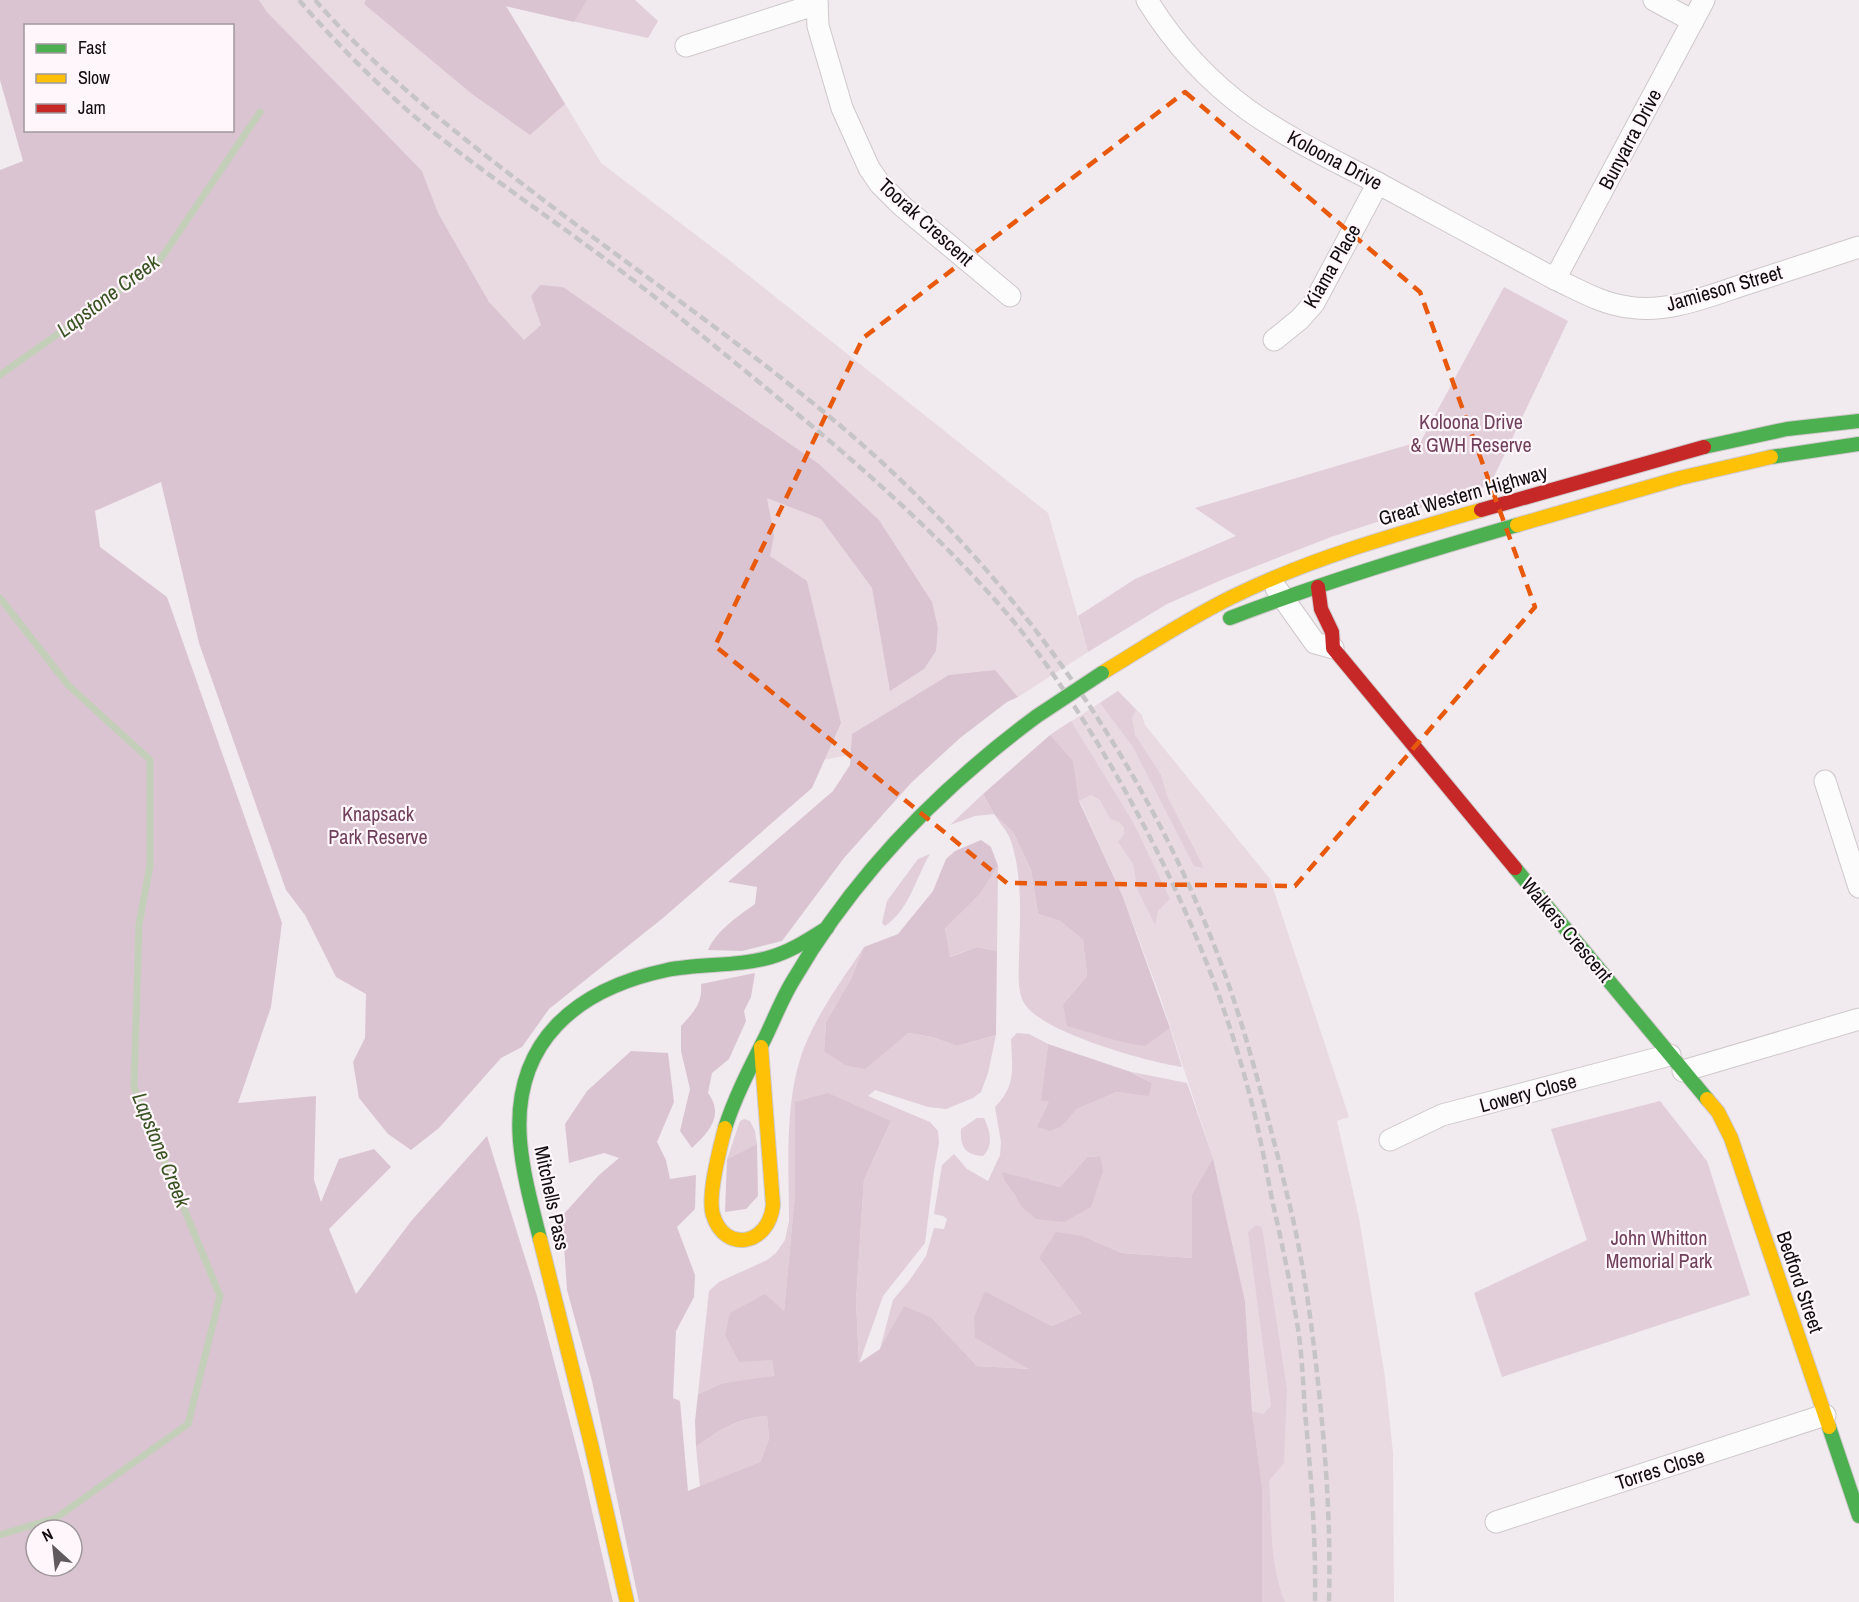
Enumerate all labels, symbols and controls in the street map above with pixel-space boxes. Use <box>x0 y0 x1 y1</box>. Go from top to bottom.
legend <box>24 24 234 132</box>
text: Fast <box>78 35 106 60</box>
text: Slow <box>78 65 110 90</box>
street label: Bunyarra Drive <box>1592 84 1667 194</box>
text: Jam <box>78 95 106 120</box>
street label: Koloona Drive <box>1283 123 1387 196</box>
street label: Toorak Crescent <box>873 172 980 272</box>
street label: Kiama Place <box>1297 219 1367 313</box>
water label: Lapstone Creek <box>50 247 166 344</box>
street label: Jamieson Street <box>1663 258 1785 317</box>
park label: Koloona Drive & GWH Reserve <box>1410 408 1532 458</box>
street label: Great Western Highway <box>1375 457 1551 532</box>
park label: Knapsack Park Reserve <box>328 800 428 850</box>
street label: Walkers Crescent <box>1516 872 1619 988</box>
street label: Lowery Close <box>1476 1067 1579 1118</box>
water label: Lapstone Creek <box>125 1088 198 1213</box>
street label: Mitchells Pass <box>528 1143 577 1252</box>
park label: John Whitton Memorial Park <box>1606 1224 1713 1274</box>
street label: Bedford Street <box>1770 1227 1831 1337</box>
street label: Torres Close <box>1612 1441 1708 1496</box>
north arrow <box>24 1518 84 1578</box>
text: N <box>38 1523 56 1547</box>

